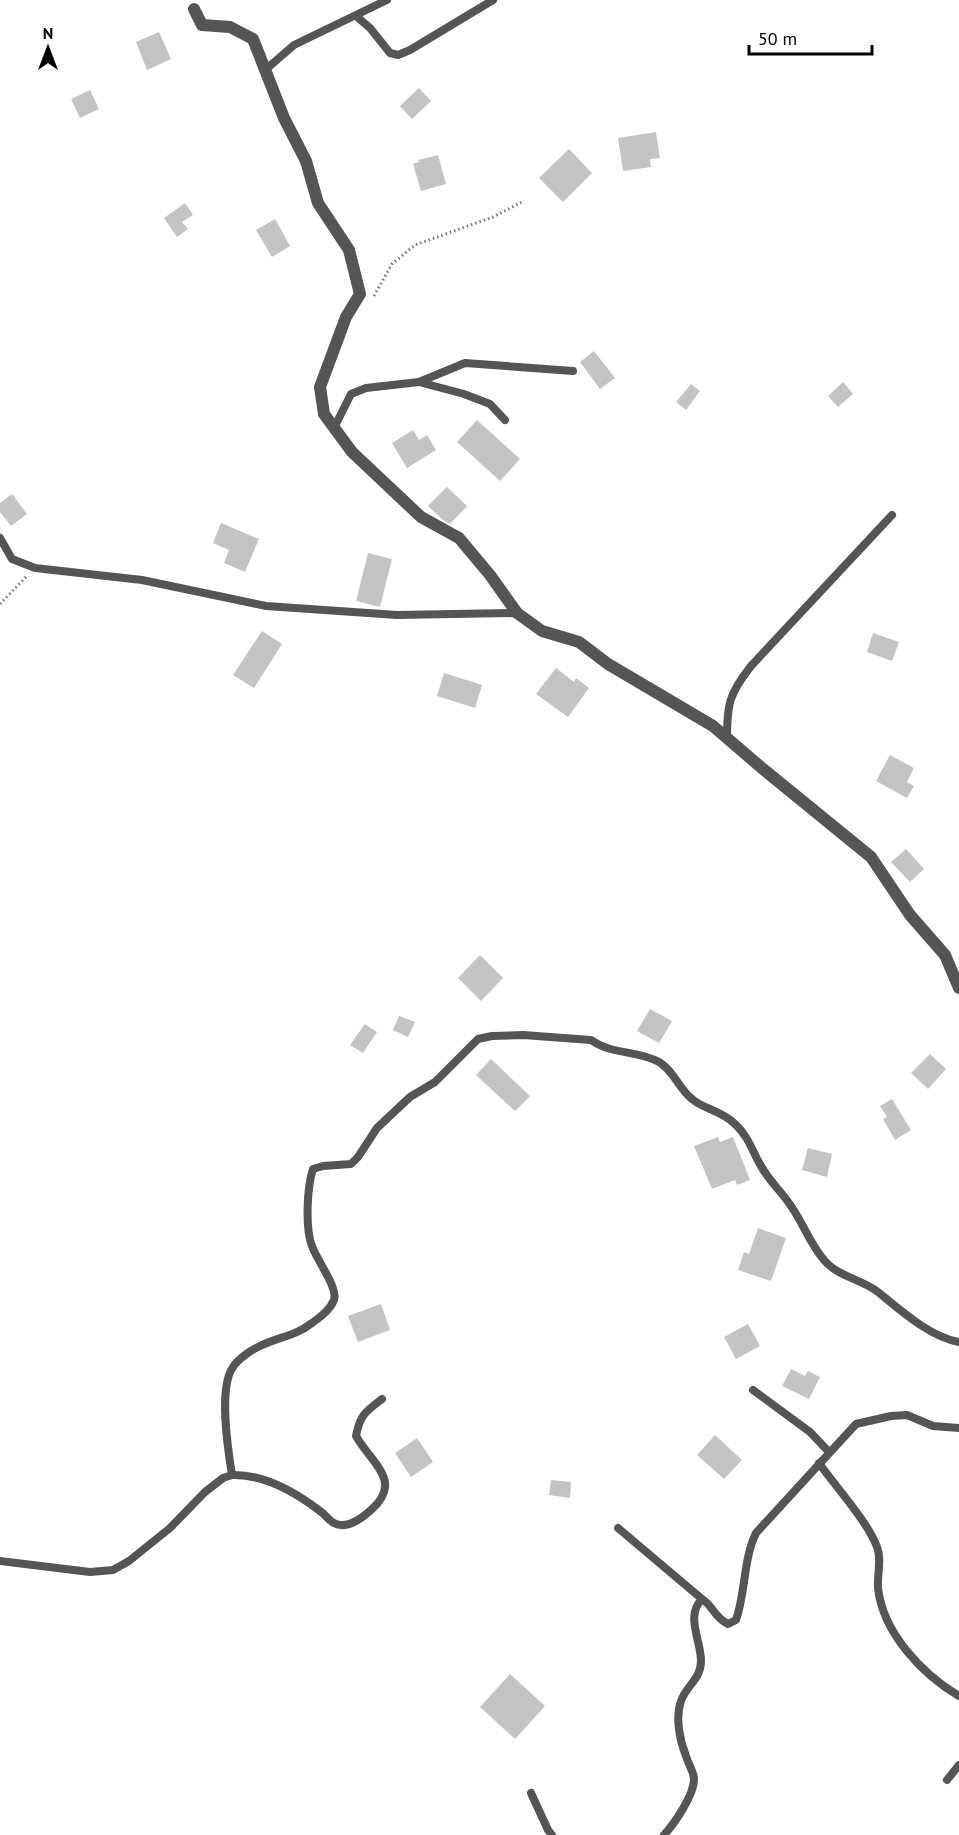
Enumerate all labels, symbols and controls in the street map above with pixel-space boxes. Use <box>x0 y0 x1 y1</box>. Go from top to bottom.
north arrow <box>18 18 78 78</box>
scale bar <box>749 18 872 56</box>
text: N <box>43 23 53 43</box>
text: 50 m <box>758 27 797 50</box>

